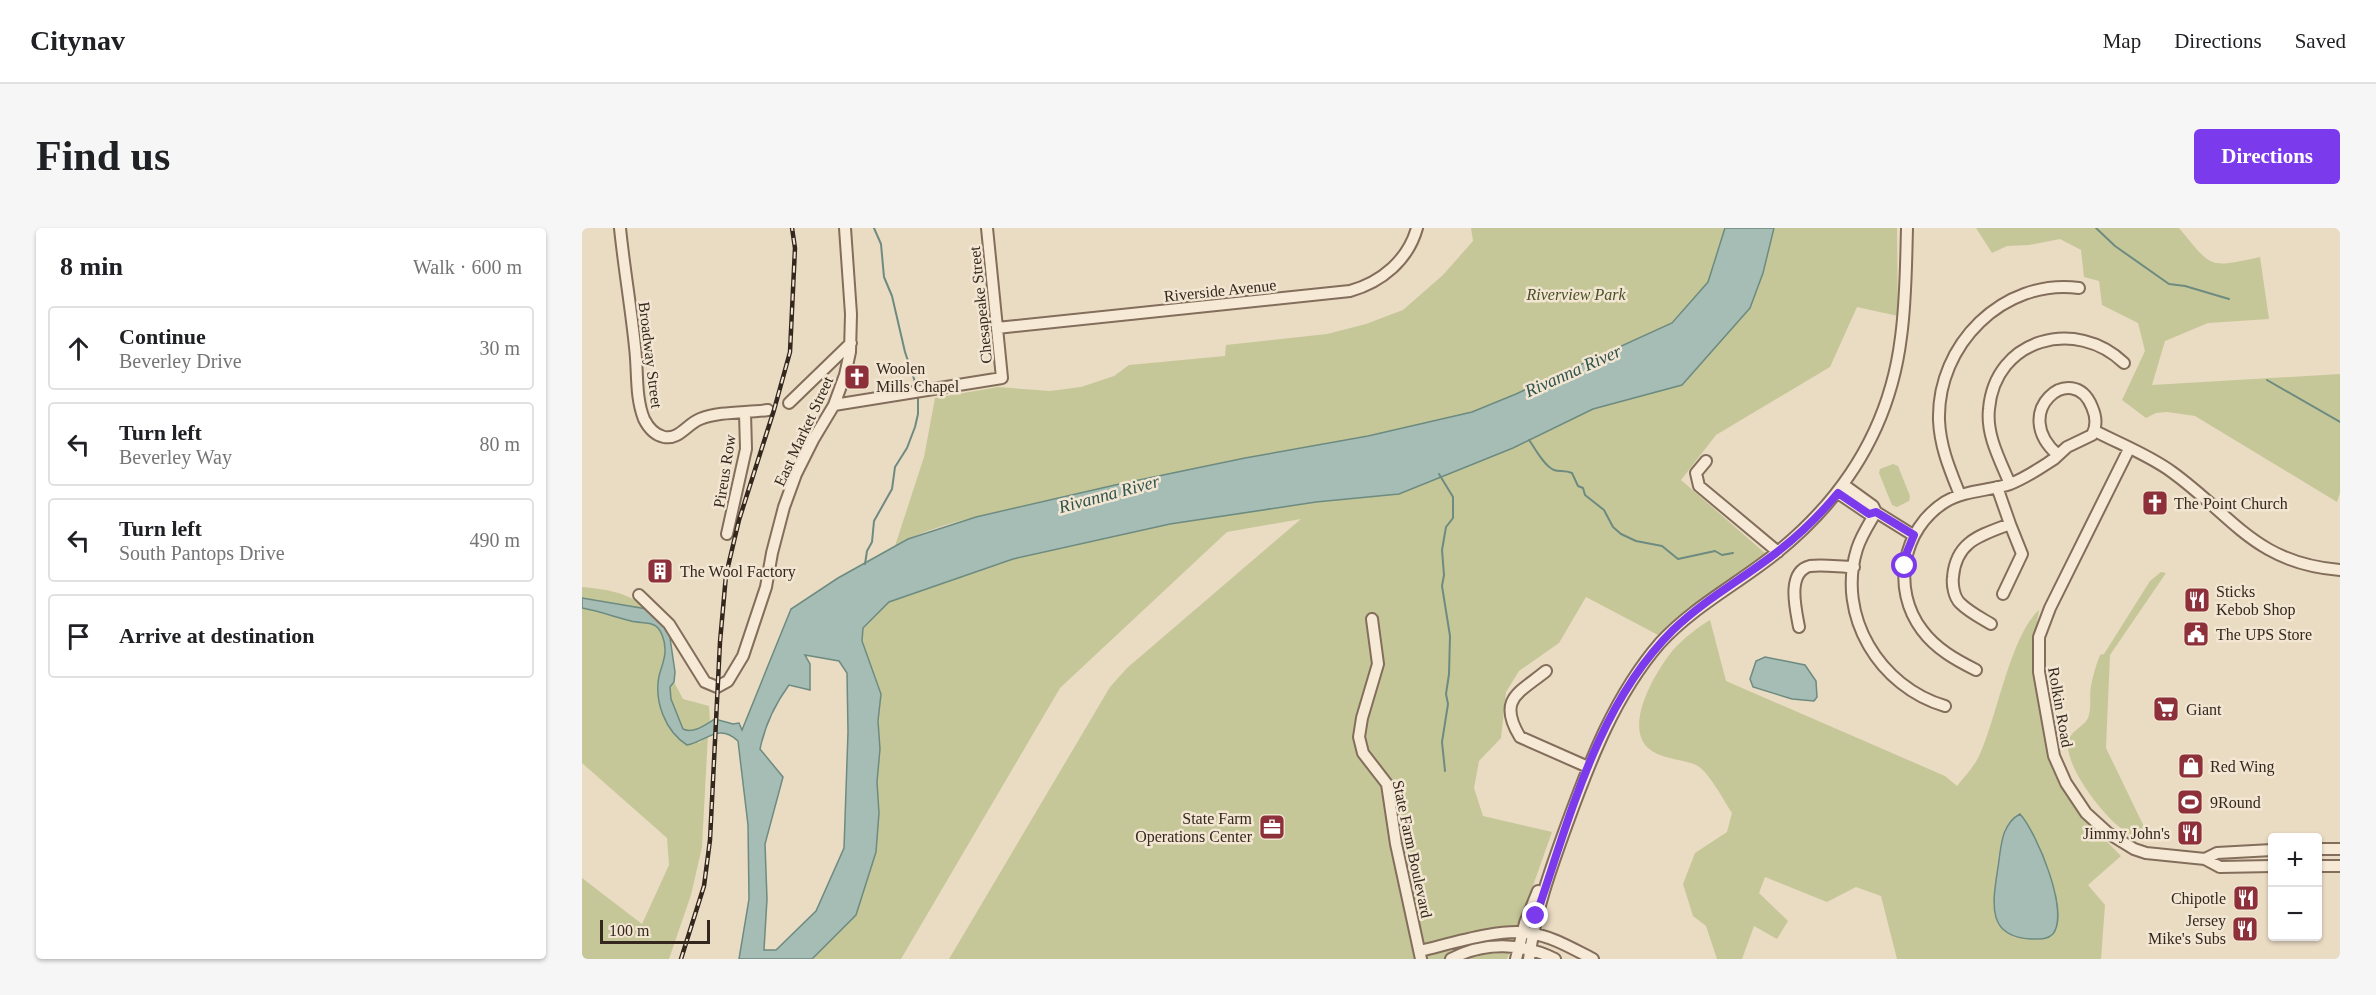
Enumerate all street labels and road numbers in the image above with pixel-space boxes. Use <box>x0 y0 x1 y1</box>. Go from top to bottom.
street label: Chesapeake Street <box>966 245 996 364</box>
street label: Riverside Avenue <box>1163 276 1277 305</box>
street label: Broadway Street <box>635 301 666 410</box>
street label: East Market Street <box>771 373 837 489</box>
street label: Pireus Row <box>710 433 739 509</box>
street label: Rolkin Road <box>2045 666 2076 749</box>
street label: State Farm Boulevard <box>1390 779 1435 920</box>

